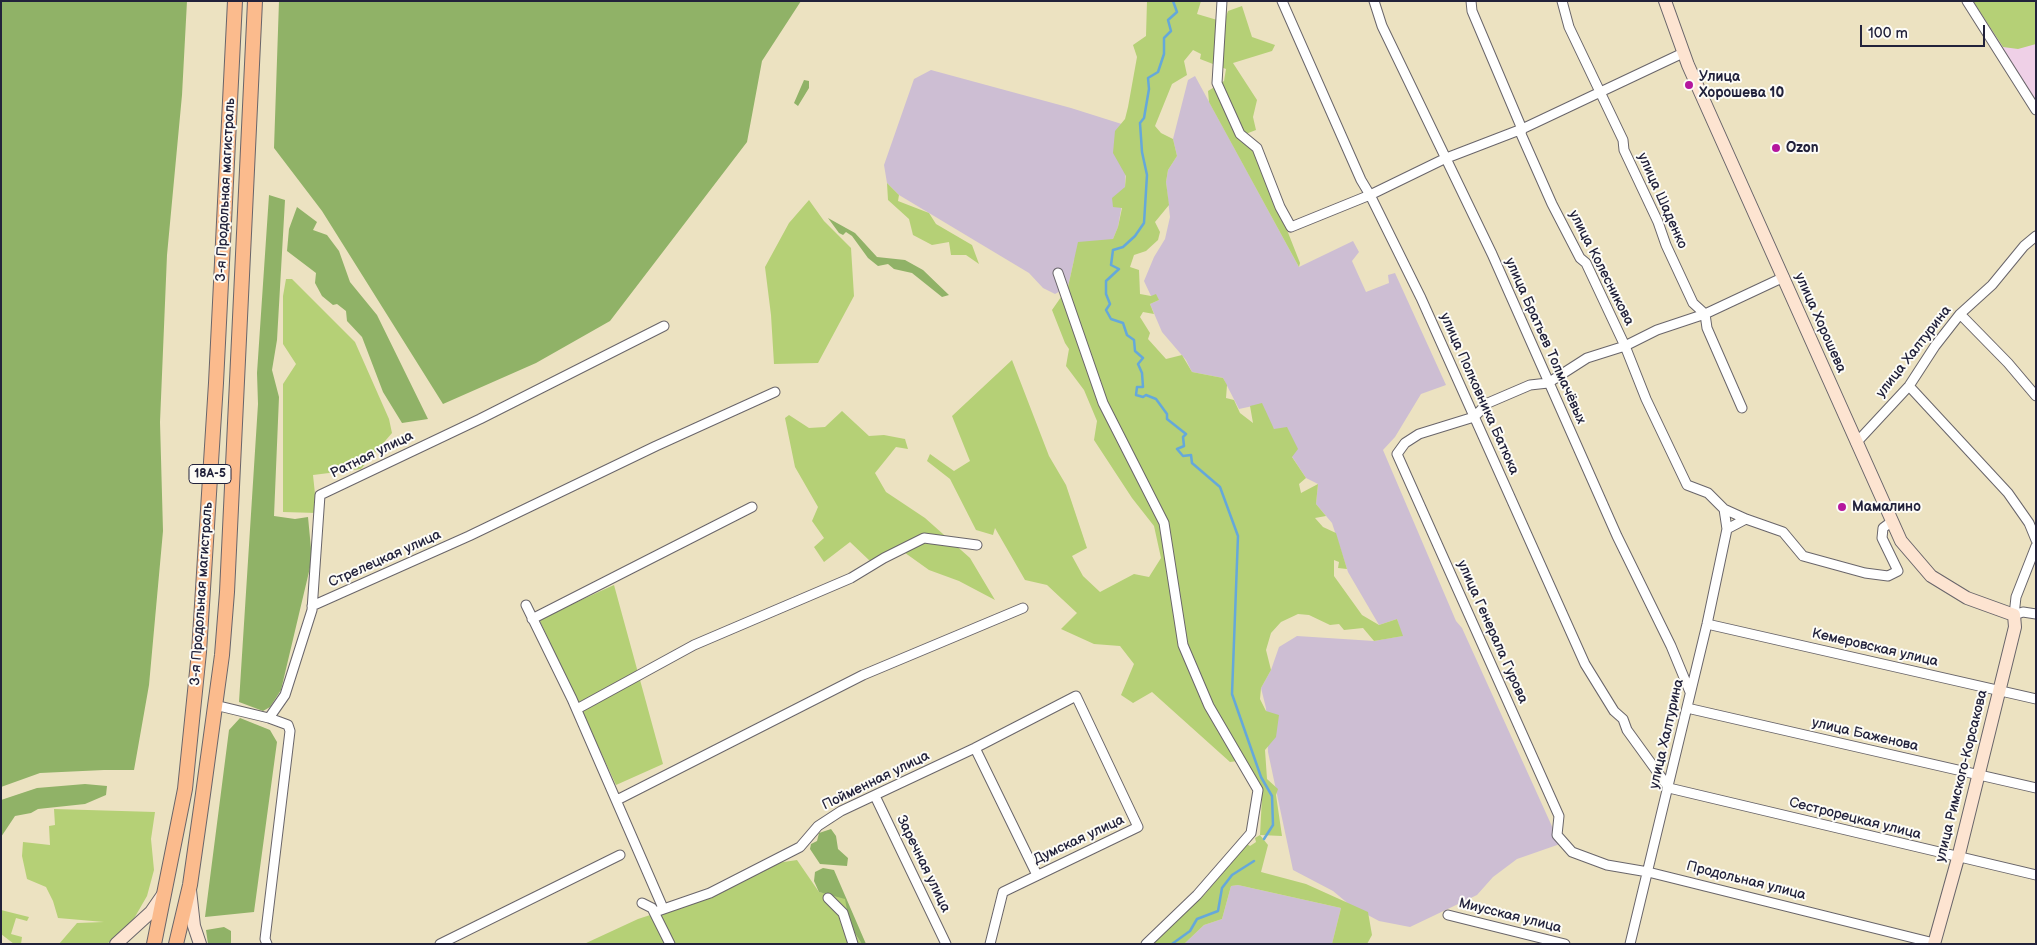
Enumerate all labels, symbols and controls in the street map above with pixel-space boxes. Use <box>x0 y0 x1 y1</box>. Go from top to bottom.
scale bar <box>1862 15 1987 47</box>
text: 100 m <box>1868 24 1908 43</box>
place label: Улица Хорошева 10 <box>1699 69 1784 102</box>
marker: Улица Хорошева 10 <box>1683 79 1695 91</box>
street label: 3-я Продольная магистраль <box>213 98 239 282</box>
place label: Ozon <box>1786 140 1819 156</box>
marker: Ozon <box>1770 142 1782 154</box>
street label: улица Шаденко <box>1633 150 1691 252</box>
street label: улица Колесникова <box>1565 208 1637 328</box>
street label: улица Братьев Толмачёвых <box>1501 255 1589 427</box>
street label: улица Хорошева <box>1790 270 1850 376</box>
street label: улица Халтурина <box>1873 303 1955 401</box>
street label: улица Полковника Батюка <box>1436 310 1522 478</box>
street label: Ратная улица <box>328 428 416 482</box>
road number: 18А-5 <box>189 464 231 484</box>
place label: Мамалино <box>1852 499 1921 515</box>
marker: Мамалино <box>1836 501 1848 513</box>
street label: 3-я Продольная магистраль <box>187 502 217 686</box>
street label: Стрелецкая улица <box>326 527 444 591</box>
street label: улица Генерала Гурова <box>1453 558 1531 706</box>
street label: Кемеровская улица <box>1810 625 1940 671</box>
street label: улица Халтурина <box>1646 678 1688 790</box>
street label: улица Римского-Корсакова <box>1932 688 1992 864</box>
street label: улица Баженова <box>1810 715 1920 755</box>
street label: Пойменная улица <box>820 748 932 814</box>
street label: Сестрорецкая улица <box>1787 794 1923 844</box>
street label: Думская улица <box>1031 812 1127 868</box>
street label: Заречная улица <box>892 813 954 915</box>
street label: Продольная улица <box>1685 858 1807 904</box>
street label: Миусская улица <box>1457 895 1563 937</box>

